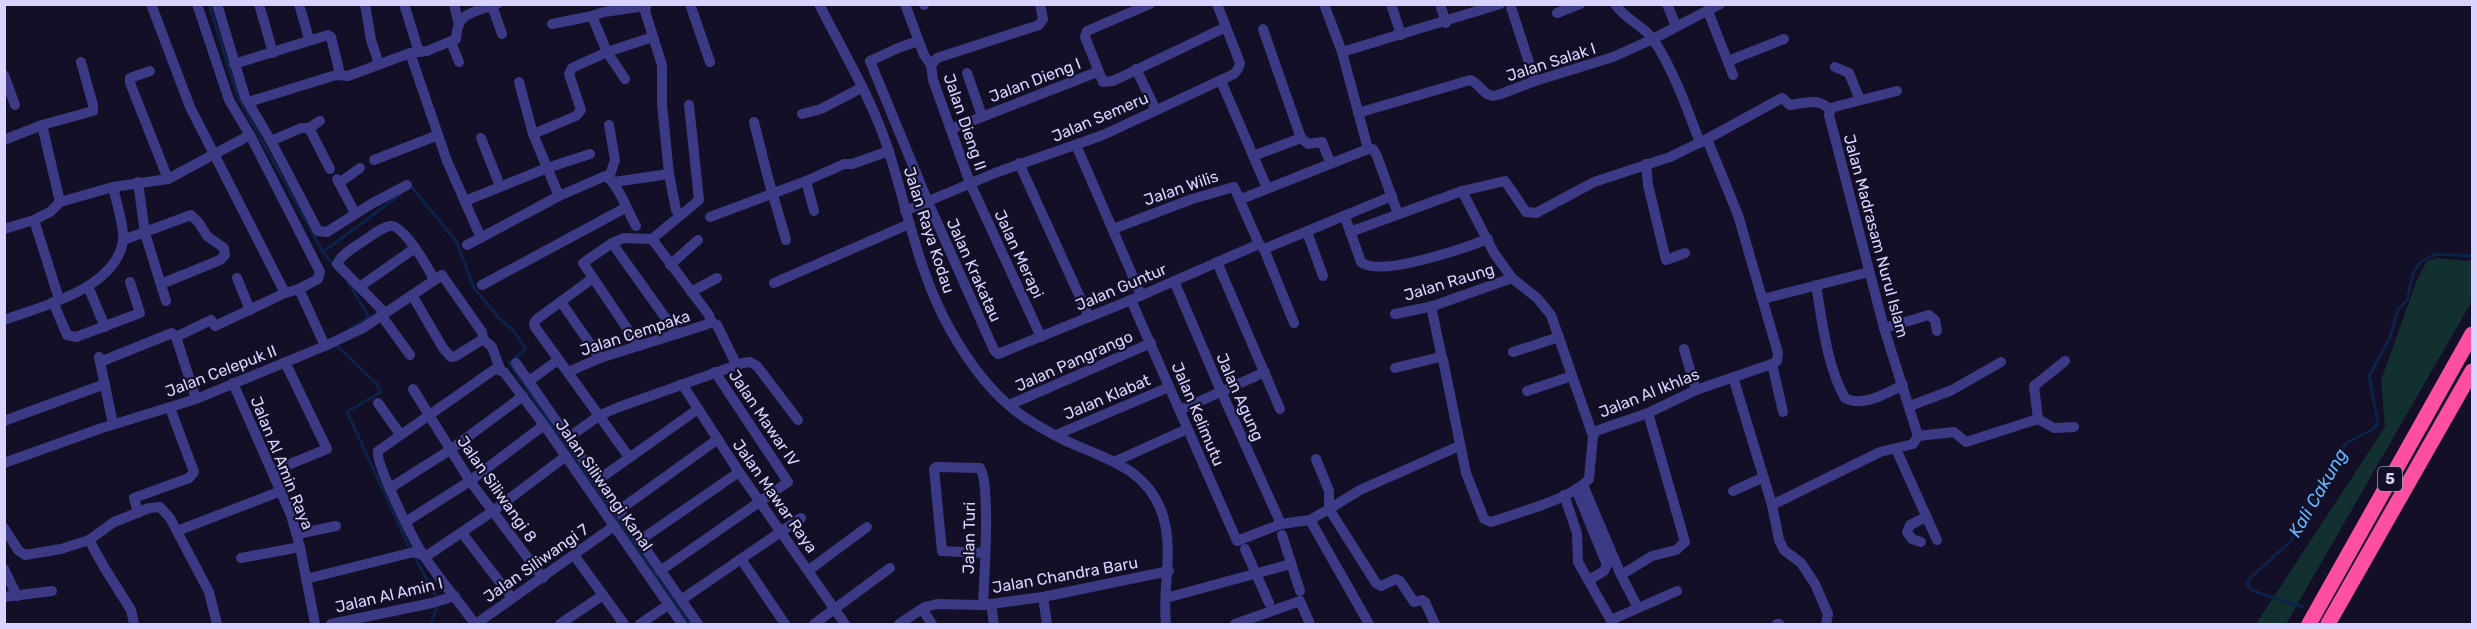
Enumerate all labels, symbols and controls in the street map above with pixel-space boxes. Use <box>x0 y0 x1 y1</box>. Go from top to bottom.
street label: Jalan Salak I <box>1504 39 1598 85</box>
street label: Jalan Dieng I <box>986 54 1084 106</box>
street label: Jalan Dieng II <box>940 71 990 173</box>
street label: Jalan Semeru <box>1049 88 1151 146</box>
street label: Jalan Madrasam Nurul Islam <box>1840 132 1912 340</box>
street label: Jalan Raya Kodau <box>900 164 958 296</box>
street label: Jalan Wilis <box>1141 166 1221 210</box>
street label: Jalan Merapi <box>990 207 1048 301</box>
street label: Jalan Krakatau <box>943 215 1005 325</box>
street label: Jalan Guntur <box>1072 259 1170 315</box>
street label: Jalan Raung <box>1402 259 1496 305</box>
street label: Jalan Cempaka <box>578 306 692 360</box>
street label: Jalan Pangrango <box>1012 327 1136 395</box>
street label: Jalan Celepuk II <box>163 341 279 401</box>
street label: Jalan Agung <box>1212 350 1268 444</box>
street label: Jalan Kelimutu <box>1168 359 1228 469</box>
street label: Jalan Al Ikhlas <box>1596 364 1702 422</box>
street label: Jalan Mawar IV <box>725 366 803 470</box>
street label: Jalan Klabat <box>1061 370 1153 424</box>
street label: Jalan Al Amin Raya <box>247 394 317 532</box>
street label: Jalan Siliwangi Kanal <box>551 416 657 554</box>
street label: Jalan Siliwangi 8 <box>453 432 541 546</box>
street label: Jalan Mawar Raya <box>729 436 821 556</box>
water label: Kali Cakung <box>2284 445 2352 541</box>
road number: 5 <box>2378 467 2402 491</box>
street label: Jalan Turi <box>959 502 979 574</box>
street label: Jalan Siliwangi 7 <box>480 520 592 606</box>
street label: Jalan Chandra Baru <box>991 553 1139 597</box>
street label: Jalan Al Amin I <box>333 573 445 617</box>

